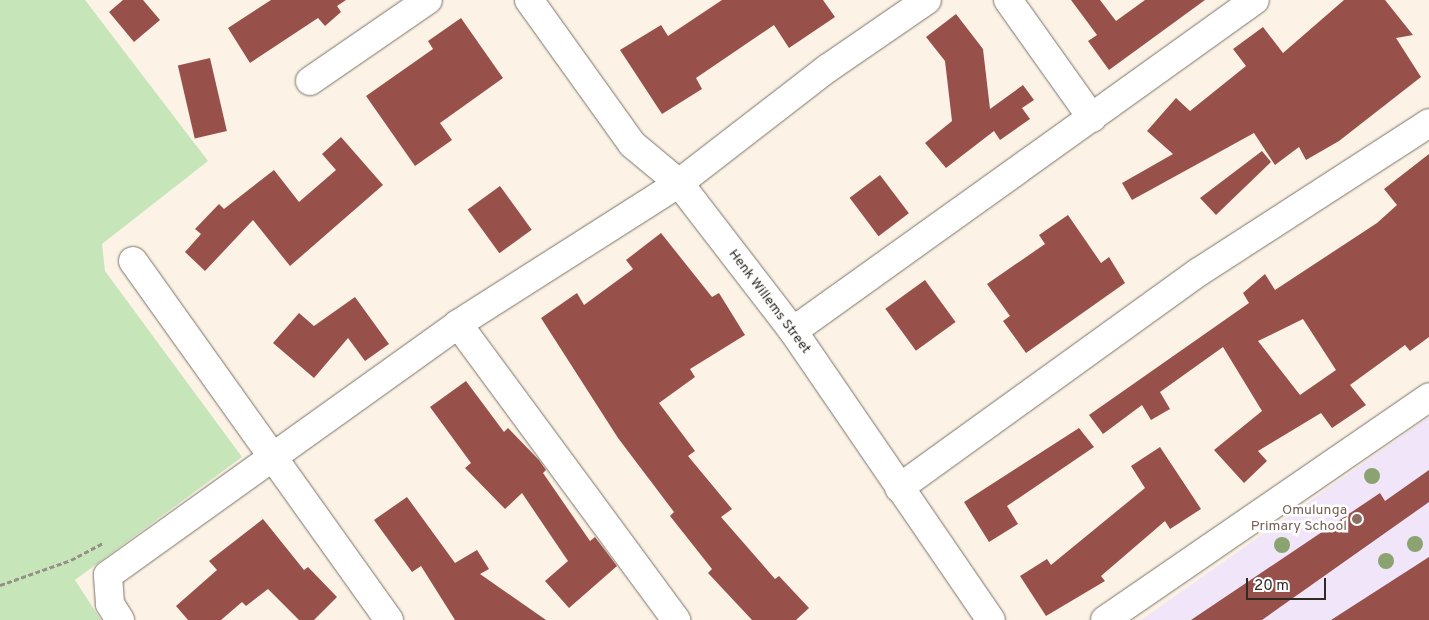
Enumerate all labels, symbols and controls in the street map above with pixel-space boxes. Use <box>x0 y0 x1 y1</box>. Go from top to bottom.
street label: Henk Willems Street <box>724 246 814 358</box>
place label: Omulunga Primary School <box>1251 503 1347 536</box>
marker: Omulunga Primary School <box>1351 513 1363 525</box>
scale bar <box>1249 568 1329 600</box>
text: 20 m <box>1254 577 1289 596</box>

